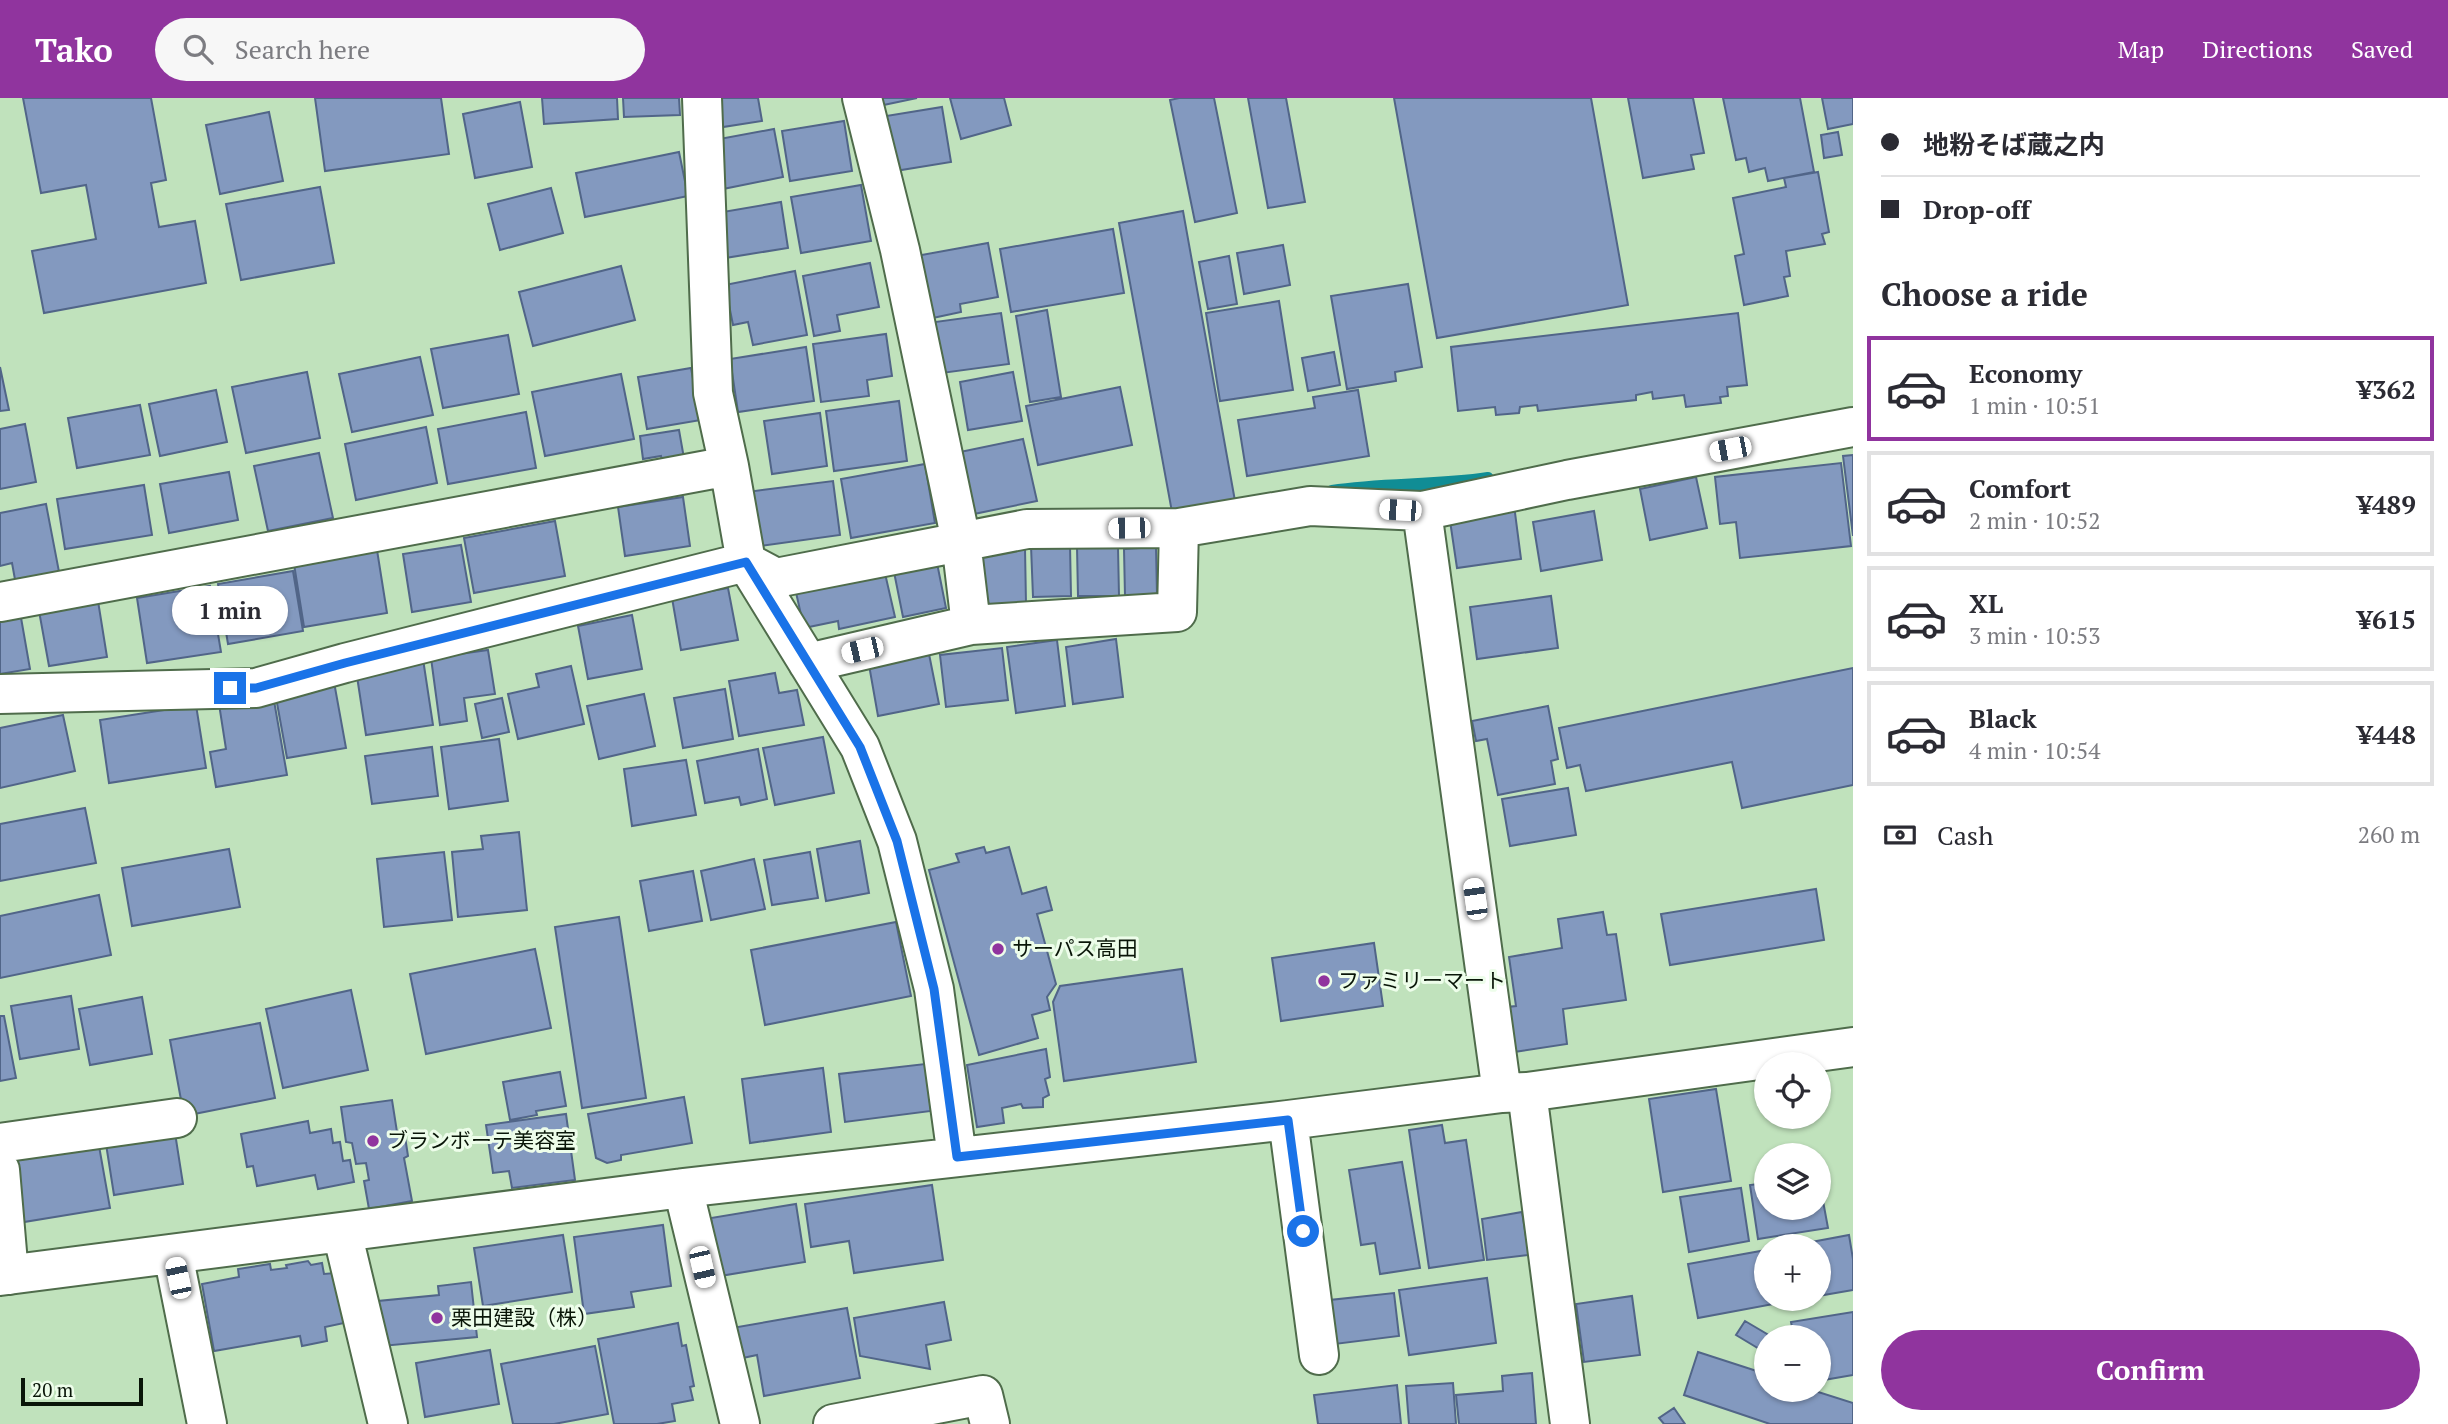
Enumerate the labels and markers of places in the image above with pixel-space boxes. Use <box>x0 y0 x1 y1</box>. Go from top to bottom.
place label: サーパス高田 <box>1012 934 1138 962</box>
marker: サーパス高田 <box>990 941 1006 957</box>
place label: ファミリーマート <box>1338 966 1506 994</box>
marker: ファミリーマート <box>1316 973 1332 989</box>
place label: ブランボーテ美容室 <box>387 1126 576 1154</box>
marker: ブランボーテ美容室 <box>365 1133 381 1149</box>
place label: 栗田建設（株） <box>451 1303 598 1331</box>
marker: 栗田建設（株） <box>429 1310 445 1326</box>

